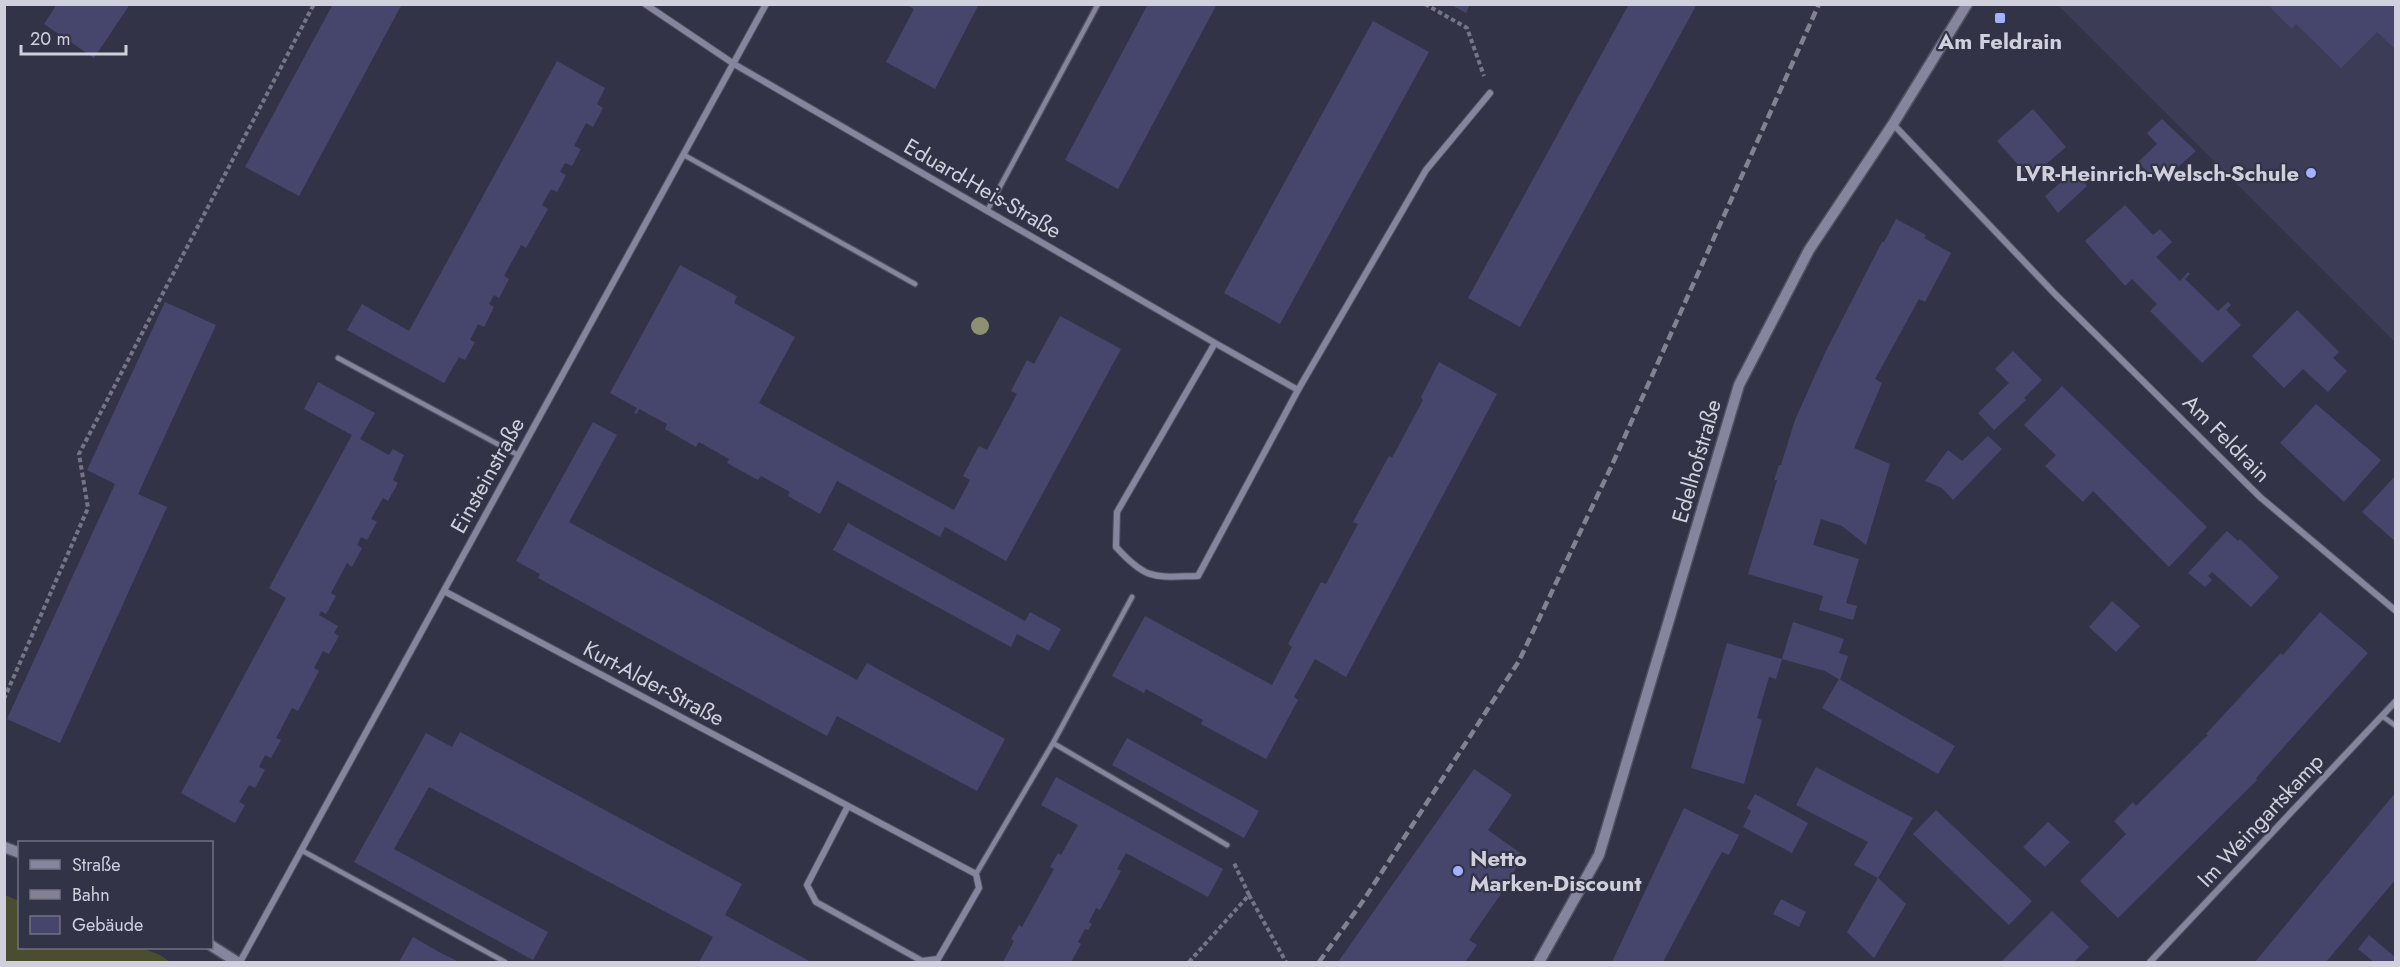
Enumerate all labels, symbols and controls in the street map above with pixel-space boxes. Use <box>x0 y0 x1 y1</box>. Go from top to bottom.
marker: Am Feldrain <box>1993 11 2007 25</box>
scale bar <box>21 18 126 56</box>
place label: Am Feldrain <box>1937 25 2062 57</box>
text: 20 m <box>30 26 70 52</box>
street label: Eduard-Heis-Straße <box>898 130 1068 246</box>
place label: LVR-Heinrich-Welsch-Schule <box>2015 157 2299 189</box>
marker: LVR-Heinrich-Welsch-Schule <box>2304 166 2318 180</box>
street label: Am Feldrain <box>2176 387 2278 489</box>
street label: Edelhofstraße <box>1663 396 1729 526</box>
street label: Einsteinstraße <box>442 411 532 539</box>
street label: Kurt-Alder-Straße <box>578 632 730 734</box>
street label: Im Weingartskamp <box>2189 746 2331 894</box>
legend <box>18 841 213 949</box>
place label: Netto Marken-Discount <box>1470 842 1641 899</box>
text: Straße <box>72 852 120 878</box>
marker: Netto Marken-Discount <box>1451 864 1465 878</box>
text: Bahn <box>72 882 110 908</box>
text: Gebäude <box>72 912 143 938</box>

